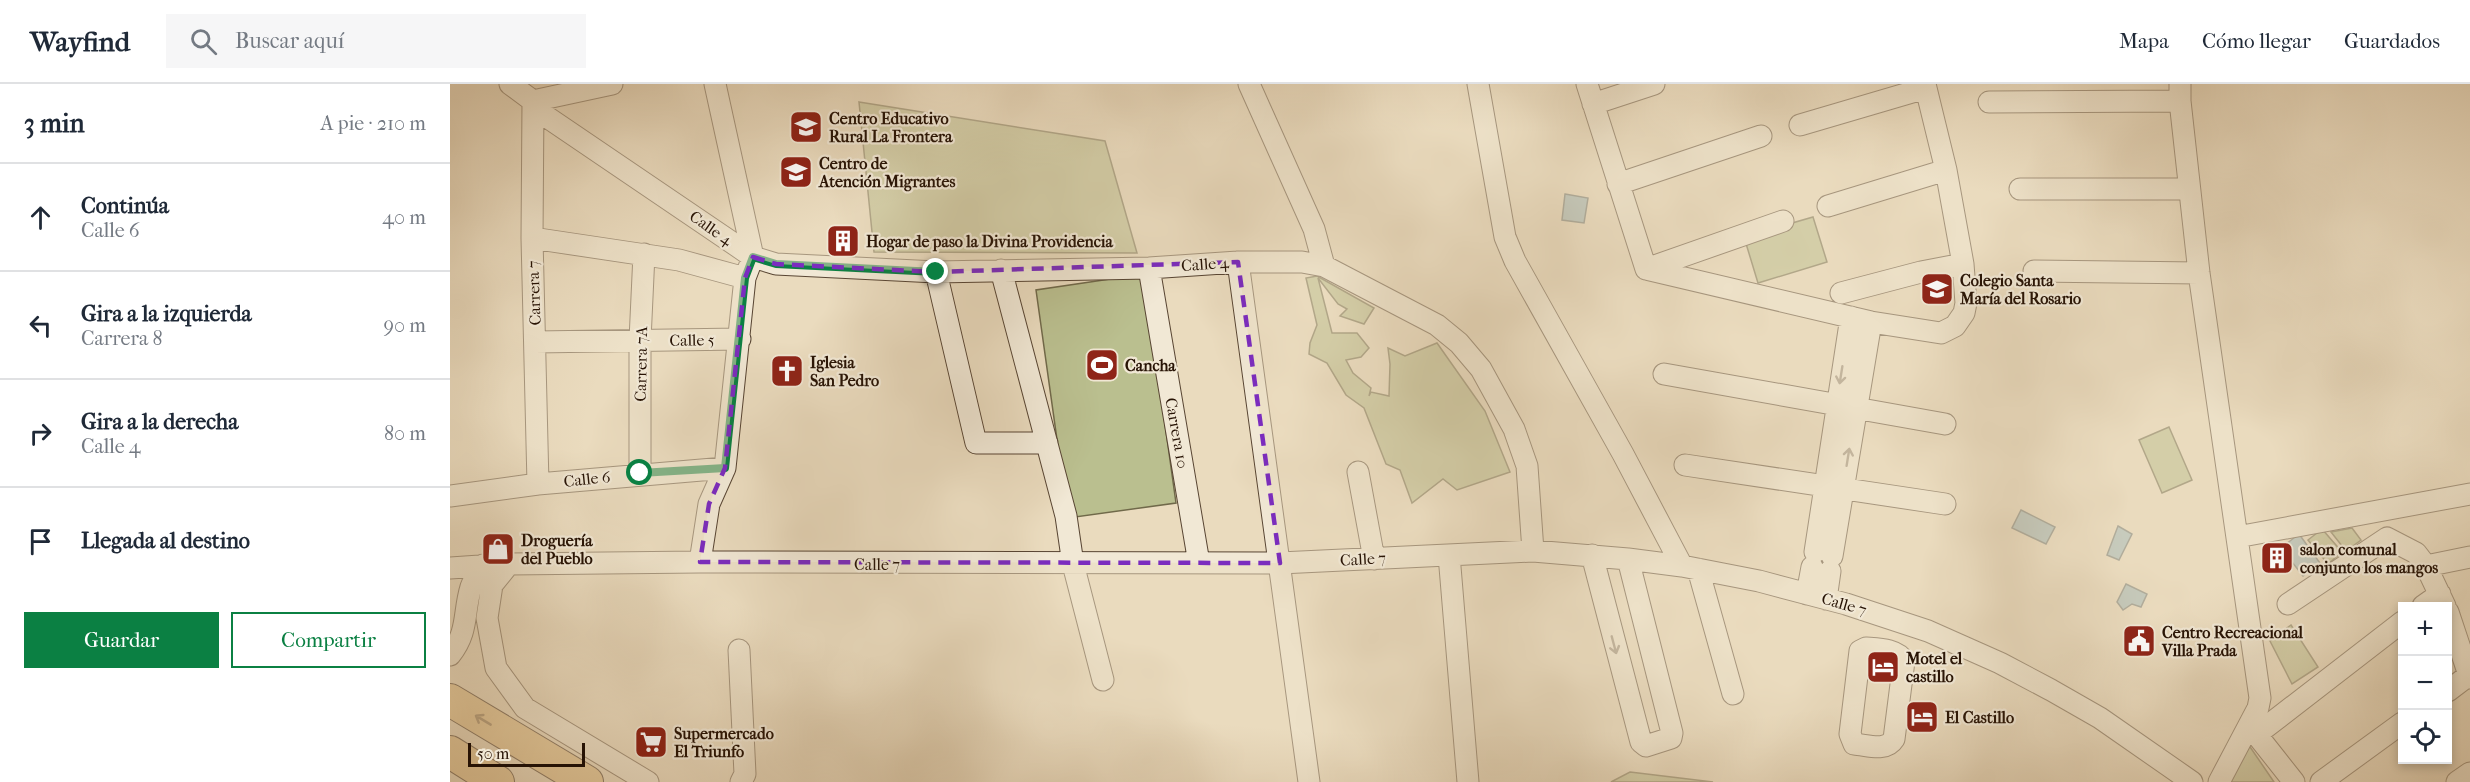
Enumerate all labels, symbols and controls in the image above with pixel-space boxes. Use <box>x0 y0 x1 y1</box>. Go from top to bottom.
search box <box>166 14 586 68</box>
text: Wayfind <box>30 25 130 58</box>
icon: search <box>187 25 220 58</box>
text: Buscar aquí <box>235 28 344 54</box>
text: Mapa <box>2119 29 2169 53</box>
text: Cómo llegar <box>2202 29 2311 53</box>
text: Guardados <box>2344 29 2440 53</box>
text: 3 min <box>24 108 85 139</box>
school or university icon: Centro Educativo Rural La Frontera <box>788 109 824 145</box>
place label: Centro Educativo Rural La Frontera <box>829 109 953 146</box>
text: A pie · 210 m <box>320 112 426 135</box>
school or university icon: Centro de Atención Migrantes <box>778 154 814 190</box>
place label: Centro de Atención Migrantes <box>818 154 955 192</box>
text: Continúa <box>81 193 169 219</box>
icon: ahead <box>24 201 57 234</box>
text: 40 m <box>382 206 426 229</box>
street label: Calle 4 <box>686 207 736 250</box>
text: Calle 6 <box>81 219 140 242</box>
building icon: Hogar de paso la Divina Providencia <box>825 223 861 259</box>
place label: Hogar de paso la Divina Providencia <box>866 232 1114 252</box>
street label: Calle 4 <box>1181 253 1230 275</box>
route end <box>922 258 948 284</box>
street label: Carrera 7 <box>523 260 545 326</box>
school or university icon: Colegio Santa María del Rosario <box>1919 271 1955 307</box>
place label: Colegio Santa María del Rosario <box>1959 271 2081 308</box>
text: Gira a la izquierda <box>81 301 252 327</box>
icon: left <box>24 309 57 342</box>
text: 90 m <box>384 314 426 337</box>
street label: Carrera 7A <box>631 326 651 402</box>
text: Carrera 8 <box>81 327 163 350</box>
street label: Calle 5 <box>669 330 715 350</box>
sports icon: Cancha <box>1084 347 1120 383</box>
church icon: Iglesia San Pedro <box>769 353 805 389</box>
place label: Iglesia San Pedro <box>810 353 879 390</box>
place label: Cancha <box>1125 356 1176 375</box>
one-way arrow <box>1836 365 1847 385</box>
street label: Carrera 10 <box>1161 396 1193 470</box>
text: Gira a la derecha <box>81 409 238 435</box>
icon: right <box>24 417 57 450</box>
text: 80 m <box>384 422 426 445</box>
text: Calle 4 <box>81 435 141 458</box>
one-way arrow <box>1843 447 1854 467</box>
route start <box>626 459 652 485</box>
street label: Calle 6 <box>563 467 612 491</box>
icon: arrive <box>24 525 57 558</box>
text: Llegada al destino <box>81 528 250 554</box>
shop icon: Droguería del Pueblo <box>480 531 516 567</box>
place label: Droguería del Pueblo <box>521 531 593 568</box>
building icon: salon comunal conjunto los mangos <box>2259 540 2295 576</box>
place label: salon comunal conjunto los mangos <box>2300 540 2438 578</box>
street label: Calle 7 <box>1340 548 1387 570</box>
street label: Calle 7 <box>854 555 900 574</box>
street label: Calle 7 <box>1819 589 1869 620</box>
map controls <box>2398 602 2452 764</box>
button: + <box>2398 602 2452 656</box>
button: Guardar <box>24 612 219 668</box>
button: Compartir <box>231 612 426 668</box>
public building icon: Centro Recreacional Villa Prada <box>2121 623 2157 659</box>
place label: Centro Recreacional Villa Prada <box>2161 623 2304 660</box>
one-way arrow <box>1609 635 1621 654</box>
hotel icon: Motel el castillo <box>1865 649 1901 685</box>
place label: Motel el castillo <box>1905 649 1963 686</box>
button: − <box>2398 656 2452 710</box>
hotel icon: El Castillo <box>1904 699 1940 735</box>
place label: El Castillo <box>1945 708 2014 727</box>
button: locate <box>2398 710 2452 764</box>
one-way arrow <box>475 713 492 725</box>
supermarket icon: Supermercado El Triunfo <box>633 724 669 760</box>
place label: Supermercado El Triunfo <box>674 724 774 761</box>
scale bar <box>468 740 585 768</box>
text: 50 m <box>477 744 509 763</box>

